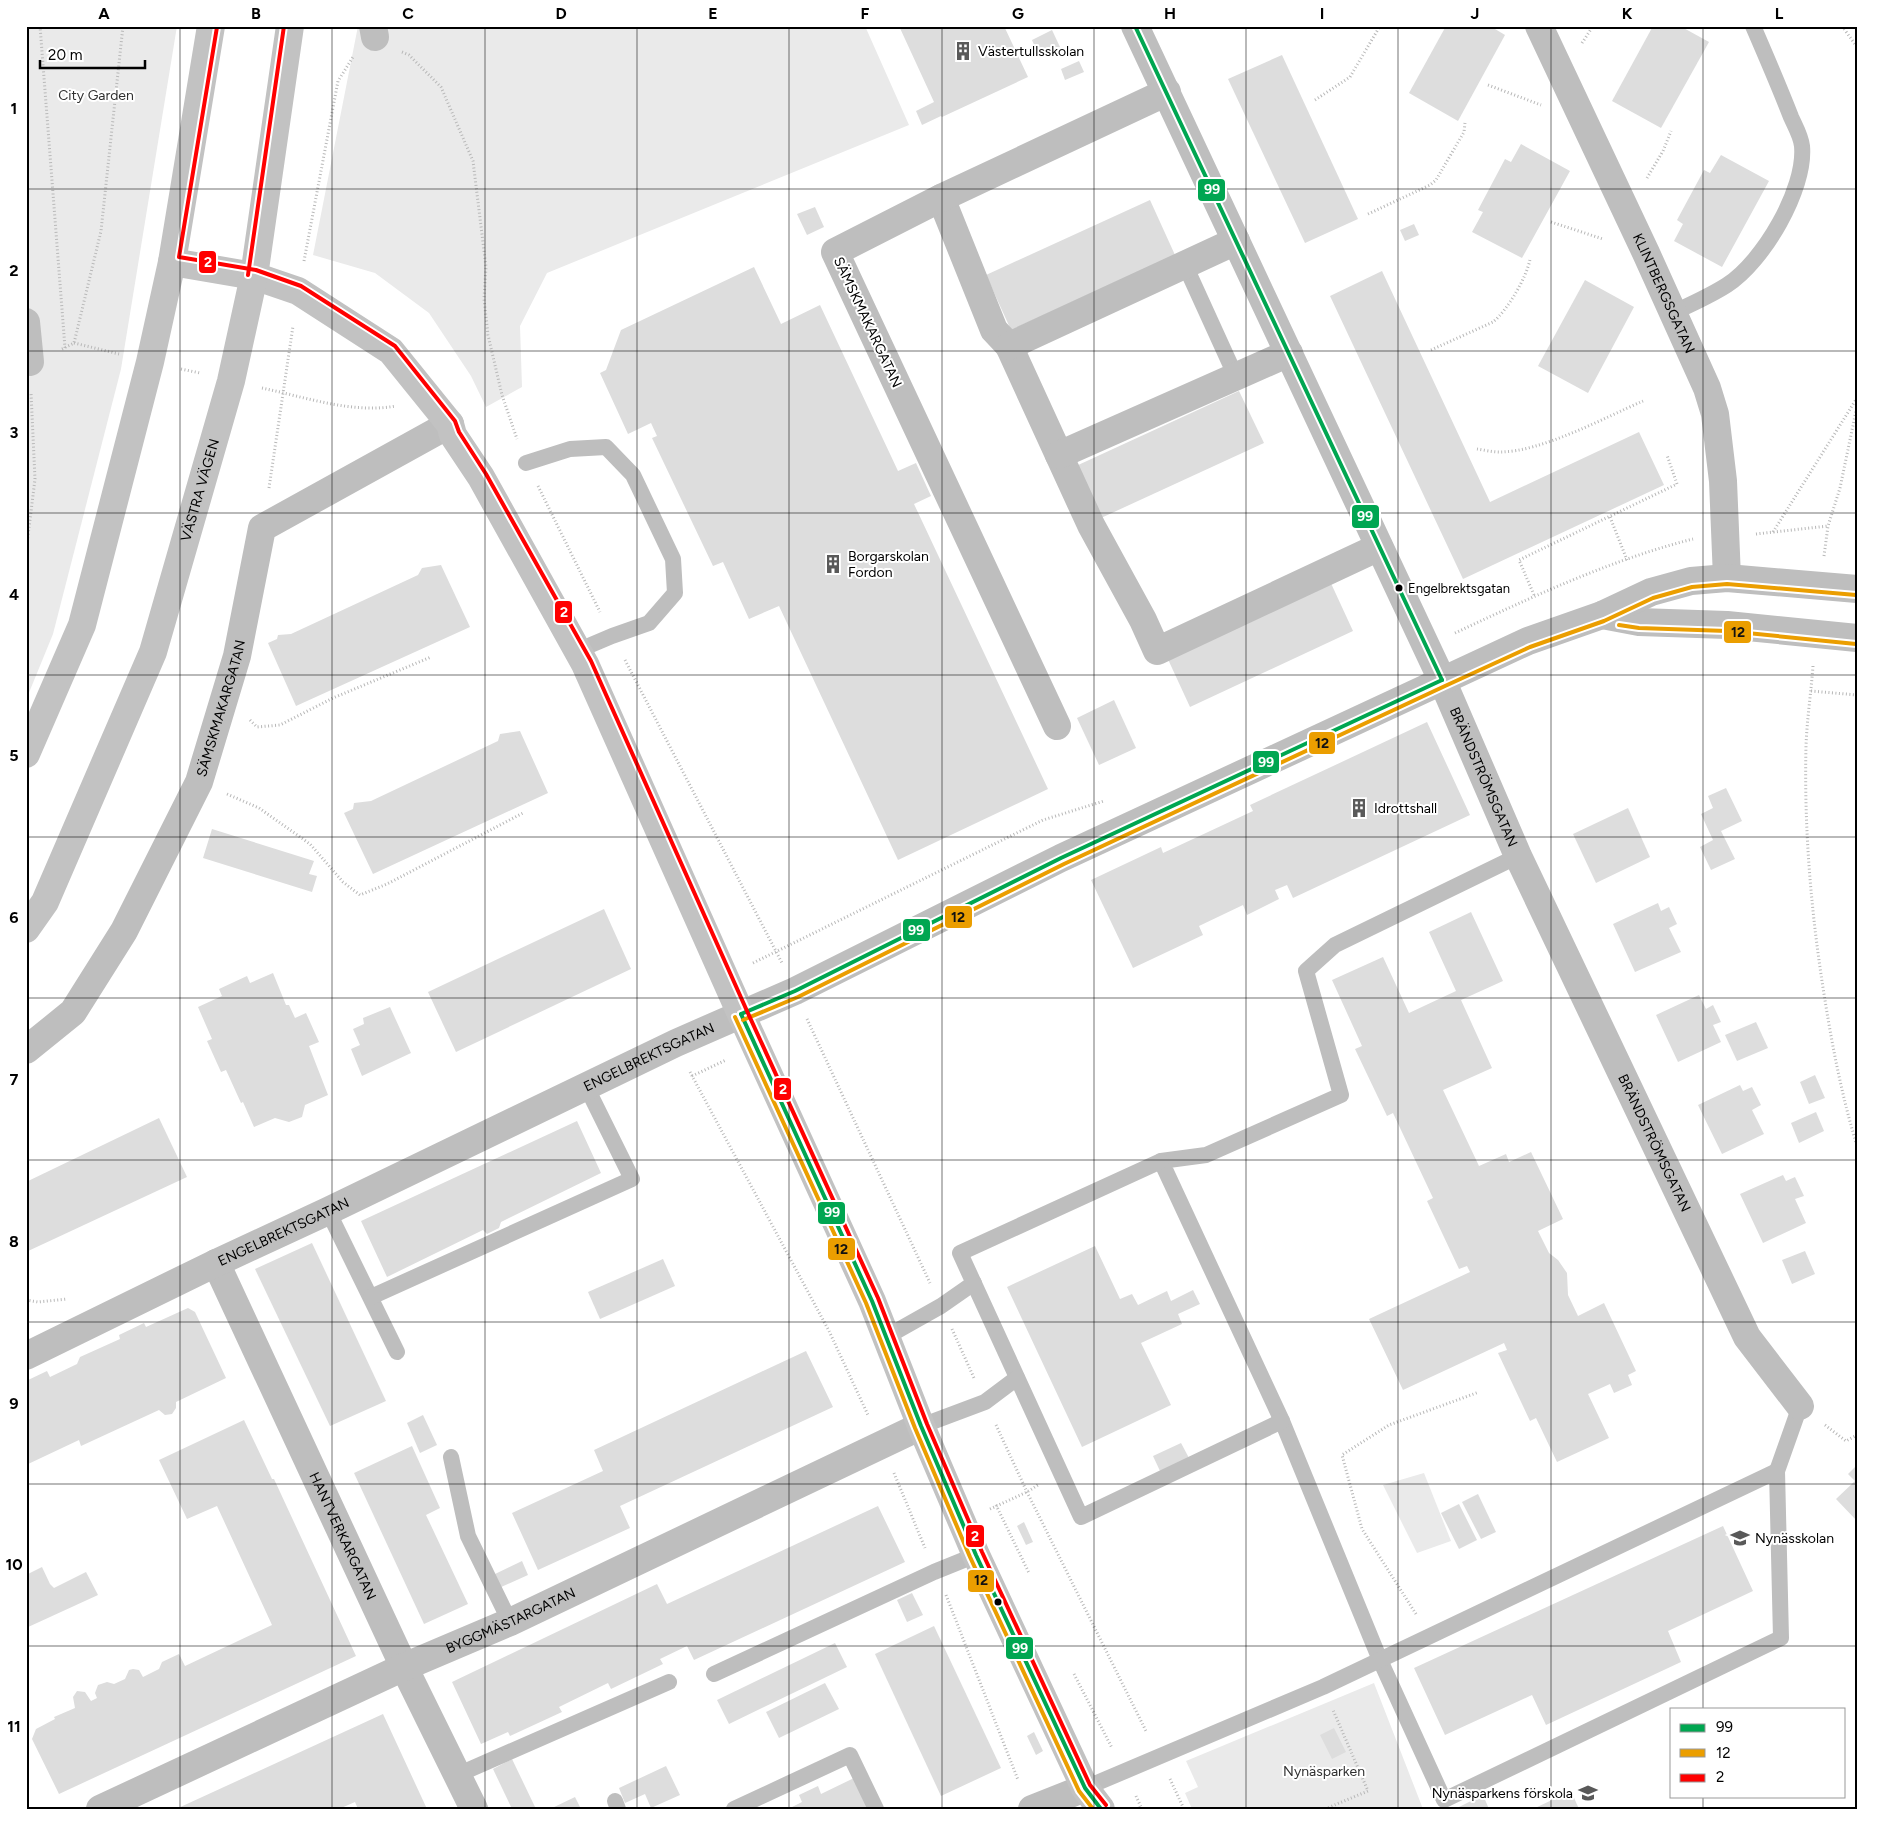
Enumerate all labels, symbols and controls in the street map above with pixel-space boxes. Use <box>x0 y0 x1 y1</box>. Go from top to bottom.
text: A <box>98 4 110 23</box>
text: B <box>251 4 261 23</box>
text: C <box>402 4 414 23</box>
text: D <box>555 4 567 23</box>
text: E <box>708 4 718 23</box>
text: F <box>861 4 870 23</box>
text: G <box>1012 4 1024 23</box>
text: H <box>1164 4 1176 23</box>
text: I <box>1320 4 1324 23</box>
text: J <box>1471 4 1479 23</box>
text: K <box>1622 4 1633 23</box>
text: L <box>1775 4 1784 23</box>
scale bar <box>40 38 145 70</box>
building icon: Västertullsskolan <box>952 40 974 62</box>
place label: Västertullsskolan <box>978 43 1084 60</box>
text: 20 m <box>48 46 82 64</box>
park label: City Garden <box>58 87 134 104</box>
text: 1 <box>11 99 17 118</box>
line badge: 99 <box>1197 178 1226 202</box>
text: 99 <box>1204 181 1220 198</box>
street label: KLINTBERGSGATAN <box>1629 231 1698 356</box>
line badge: 2 <box>198 250 217 274</box>
text: 2 <box>204 254 212 271</box>
street label: SÄMSKMAKARGATAN <box>830 254 905 390</box>
text: 2 <box>9 261 19 280</box>
text: 3 <box>10 423 19 442</box>
street label: VÄSTRA VÄGEN <box>177 437 223 543</box>
line badge: 99 <box>1351 504 1380 529</box>
text: 99 <box>1357 508 1373 525</box>
place label: Borgarskolan Fordon <box>848 548 929 581</box>
building icon: Borgarskolan Fordon <box>822 553 844 575</box>
place label: Engelbrektsgatan <box>1408 581 1510 596</box>
marker: Engelbrektsgatan <box>1394 583 1404 593</box>
text: 4 <box>9 585 19 604</box>
line badge: 2 <box>554 600 573 624</box>
text: 2 <box>560 604 568 621</box>
line badge: 12 <box>1723 620 1752 644</box>
text: 12 <box>1731 624 1745 641</box>
street label: SÄMSKMAKARGATAN <box>193 638 249 779</box>
street label: BRÄNDSTRÖMSGATAN <box>1446 705 1521 850</box>
line badge: 12 <box>1308 731 1336 755</box>
text: 12 <box>1315 735 1329 752</box>
text: 5 <box>9 746 19 765</box>
line badge: 99 <box>1252 750 1280 774</box>
text: 99 <box>1258 754 1274 771</box>
building icon: Idrottshall <box>1348 797 1370 819</box>
place label: Idrottshall <box>1374 800 1437 817</box>
line badge: 12 <box>944 905 973 929</box>
text: 6 <box>9 908 19 927</box>
text: 12 <box>951 909 965 926</box>
line badge: 99 <box>902 918 931 942</box>
text: 99 <box>908 922 924 939</box>
street label: ENGELBREKTSGATAN <box>581 1019 717 1095</box>
text: 7 <box>10 1070 19 1089</box>
street label: BRÄNDSTRÖMSGATAN <box>1614 1071 1694 1215</box>
line badge: 2 <box>773 1077 792 1101</box>
text: 2 <box>779 1081 787 1098</box>
street label: ENGELBREKTSGATAN <box>215 1194 352 1270</box>
line badge: 99 <box>817 1201 846 1225</box>
text: 99 <box>824 1204 840 1221</box>
text: 8 <box>9 1232 19 1251</box>
line badge: 12 <box>827 1237 856 1261</box>
text: 12 <box>834 1241 848 1258</box>
text: 9 <box>9 1394 19 1413</box>
street label: HANTVERKARGATAN <box>305 1469 380 1603</box>
line badge: 2 <box>965 1524 985 1548</box>
school or university icon: Nynässkolan <box>1729 1527 1751 1549</box>
text: 2 <box>971 1528 979 1545</box>
place label: Nynässkolan <box>1755 1530 1834 1547</box>
text: 10 <box>5 1555 23 1574</box>
line badge: 12 <box>967 1569 995 1593</box>
text: 12 <box>974 1572 988 1589</box>
street label: BYGGMÄSTARGATAN <box>444 1584 578 1657</box>
unlabelled marker <box>993 1597 1003 1607</box>
line badge: 99 <box>1005 1636 1034 1660</box>
text: 99 <box>1012 1640 1028 1657</box>
legend <box>1670 1708 1846 1798</box>
text: 11 <box>7 1717 21 1736</box>
text: 99 <box>1716 1718 1733 1736</box>
text: 12 <box>1716 1744 1731 1762</box>
park label: Nynäsparken <box>1283 1763 1365 1780</box>
text: 2 <box>1716 1768 1724 1786</box>
school or university icon: Nynäsparkens förskola <box>1577 1782 1599 1804</box>
place label: Nynäsparkens förskola <box>1432 1785 1573 1802</box>

